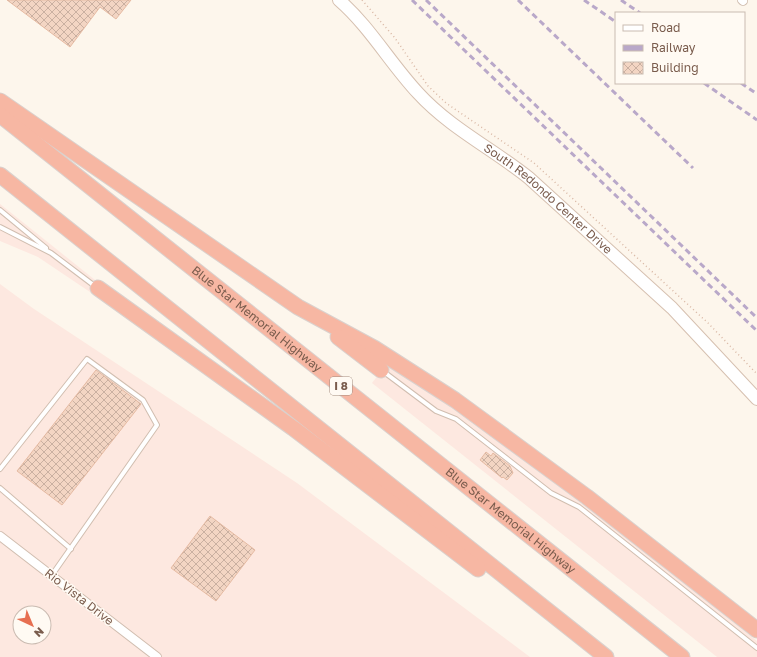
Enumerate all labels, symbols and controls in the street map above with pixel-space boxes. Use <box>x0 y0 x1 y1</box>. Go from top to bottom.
legend <box>615 12 745 84</box>
text: Road <box>651 20 680 35</box>
text: Railway <box>651 40 696 55</box>
text: Building <box>651 60 699 75</box>
street label: South Redondo Center Drive <box>481 140 615 257</box>
street label: Blue Star Memorial Highway <box>189 262 326 375</box>
road number: I 8 <box>330 377 352 395</box>
street label: Blue Star Memorial Highway <box>443 464 579 577</box>
street label: Rio Vista Drive <box>42 565 117 628</box>
north arrow <box>12 605 52 645</box>
text: N <box>32 625 47 640</box>

